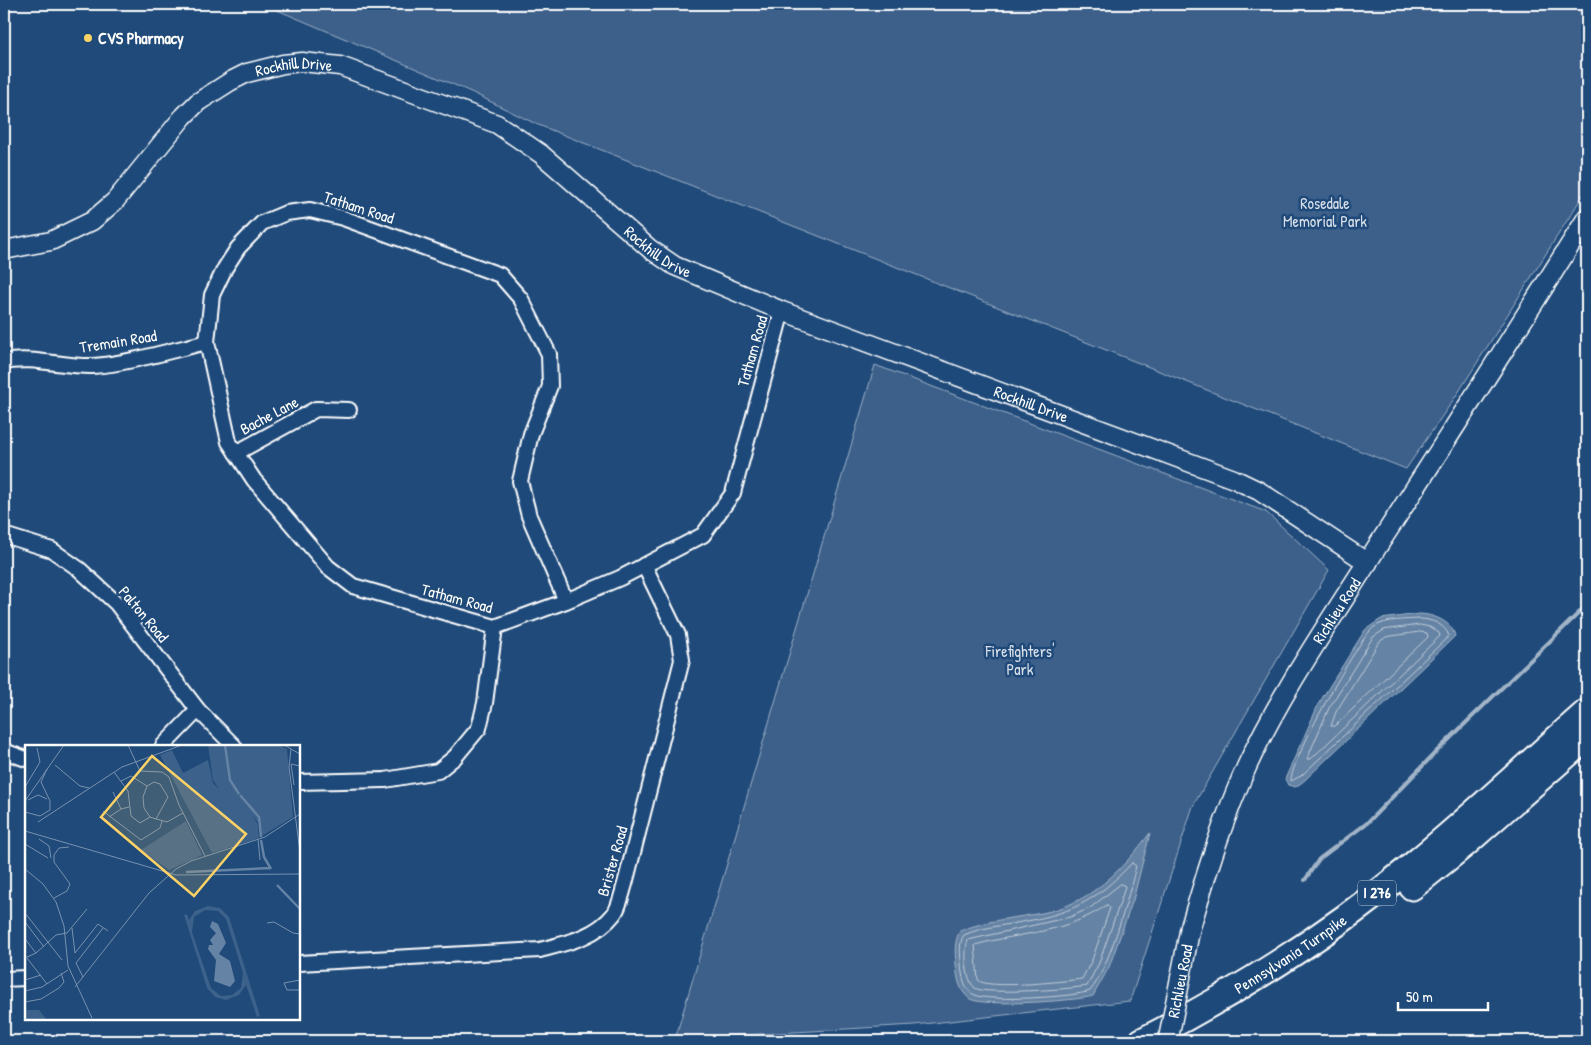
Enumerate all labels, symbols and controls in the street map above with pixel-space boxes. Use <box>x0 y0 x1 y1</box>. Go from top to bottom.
place label: CVS Pharmacy <box>98 27 184 50</box>
marker: CVS Pharmacy <box>82 32 94 44</box>
street label: Rockhill Drive <box>253 51 334 82</box>
street label: Tatham Road <box>321 185 397 229</box>
park label: Rosedale Memorial Park <box>1283 192 1367 232</box>
street label: Rockhill Drive <box>620 221 695 283</box>
street label: Tatham Road <box>731 313 773 389</box>
street label: Tremain Road <box>78 324 158 358</box>
street label: Rockhill Drive <box>991 380 1072 428</box>
street label: Bache Lane <box>236 390 303 440</box>
street label: Richlieu Road <box>1307 573 1366 648</box>
street label: Tatham Road <box>419 578 495 618</box>
street label: Palton Road <box>114 581 174 647</box>
park label: Firefighters' Park <box>984 640 1055 680</box>
inset map <box>25 745 300 1020</box>
street label: Brister Road <box>592 823 632 899</box>
road number: I 276 <box>1358 880 1396 906</box>
street label: Pennsylvania Turnpike <box>1230 909 1351 999</box>
street label: Richlieu Road <box>1162 943 1198 1020</box>
scale bar <box>1398 980 1488 1012</box>
text: 50 m <box>1406 986 1433 1007</box>

